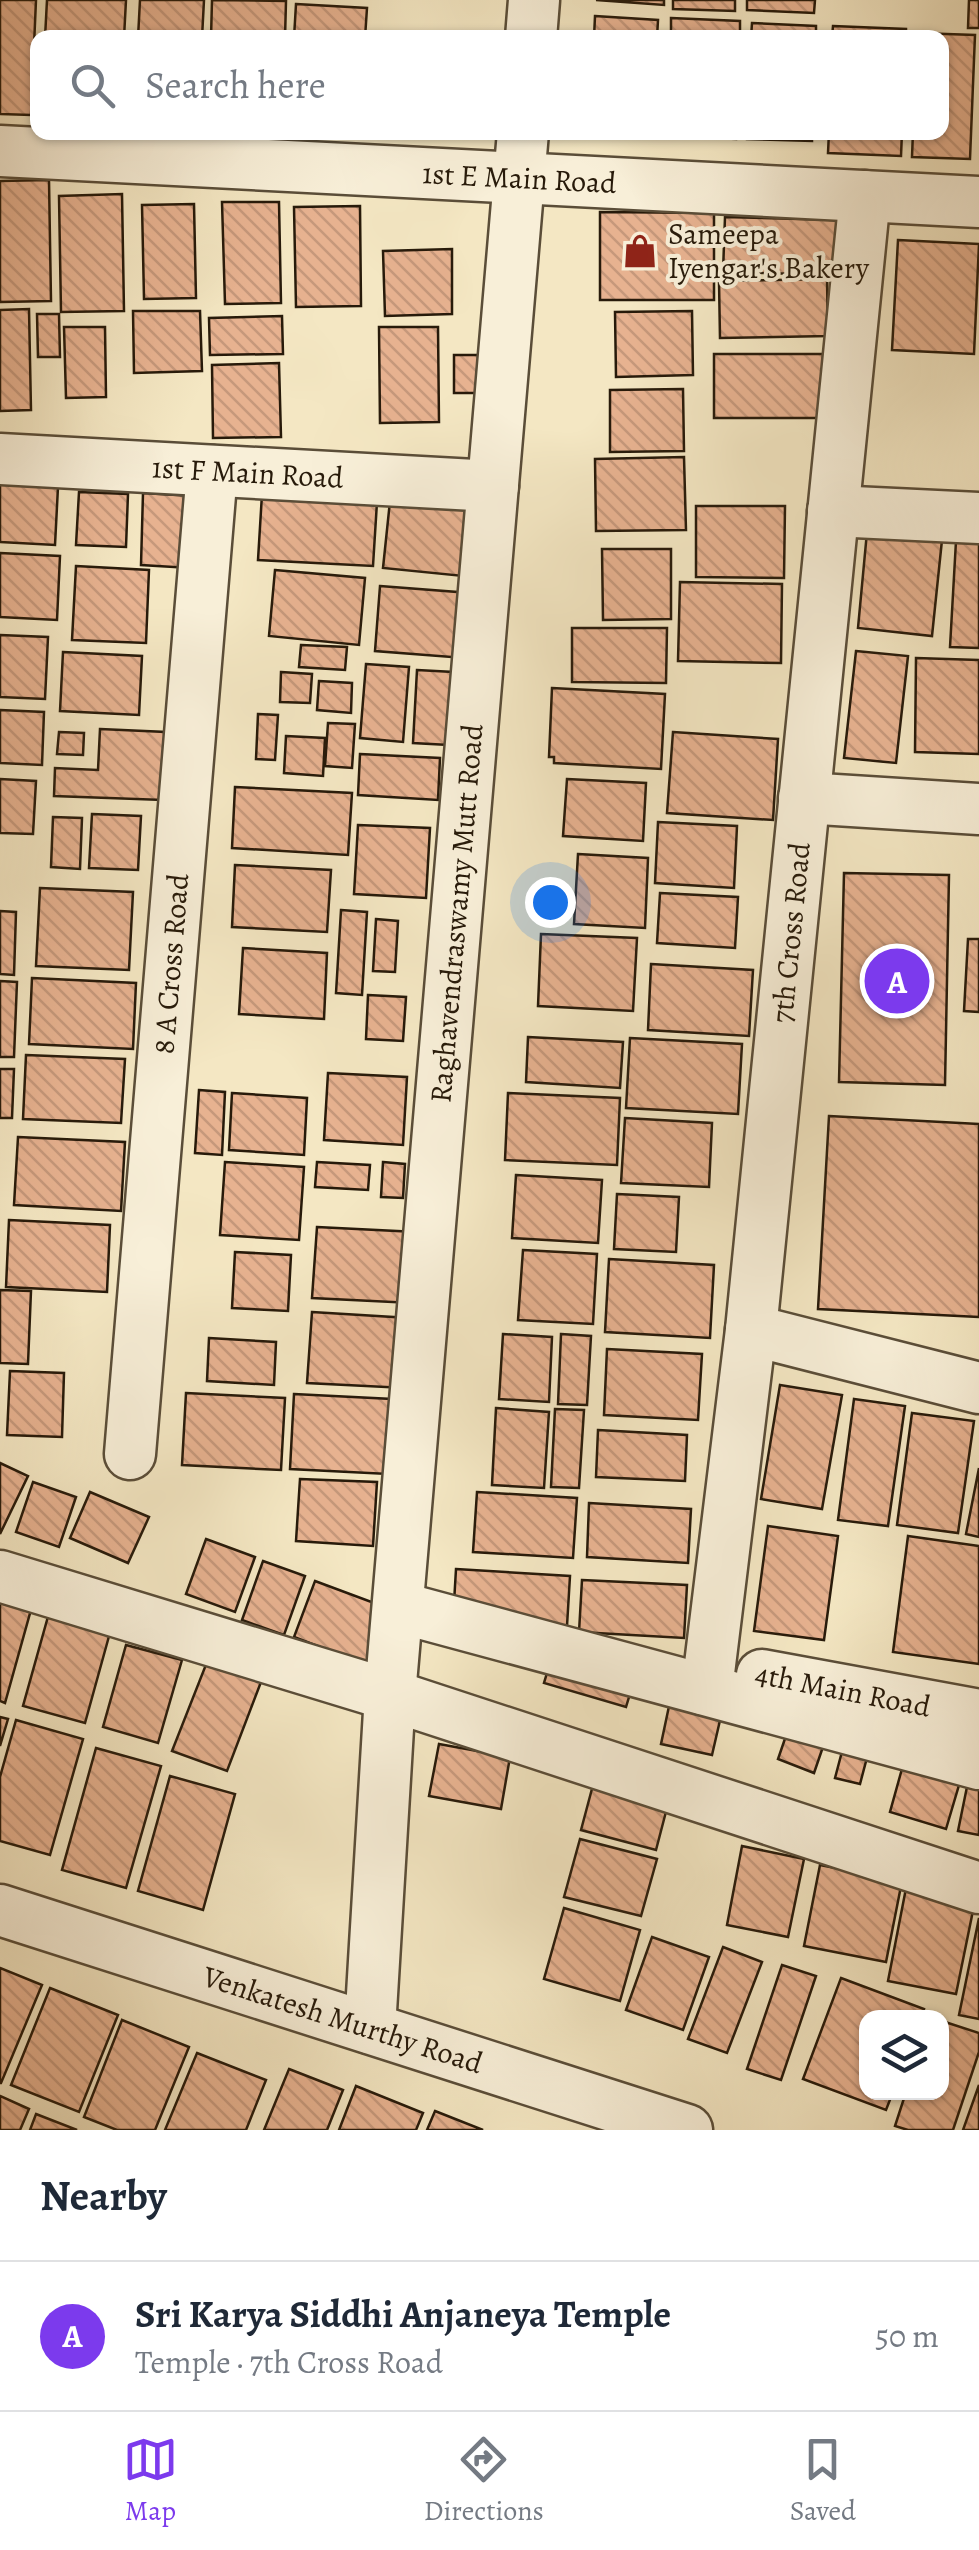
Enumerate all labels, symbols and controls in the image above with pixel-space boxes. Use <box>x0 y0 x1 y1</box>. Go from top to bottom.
search box <box>30 30 949 140</box>
icon: search <box>65 58 120 113</box>
text: Search here <box>145 59 326 111</box>
street label: 1st E Main Road <box>421 153 618 203</box>
place label: Sameepa Iyengar's Bakery <box>668 214 870 288</box>
shop icon: Sameepa Iyengar's Bakery <box>621 232 659 270</box>
street label: 1st F Main Road <box>151 447 345 498</box>
street label: Raghavendraswamy Mutt Road <box>420 722 493 1104</box>
street label: 7th Cross Road <box>762 840 820 1025</box>
street label: 8 A Cross Road <box>143 871 198 1056</box>
your location <box>525 877 576 928</box>
pin: A <box>864 944 930 1018</box>
street label: 4th Main Road <box>752 1653 935 1727</box>
street label: Venkatesh Murthy Road <box>197 1956 489 2084</box>
map controls <box>859 2010 949 2100</box>
button: layers <box>859 2010 949 2100</box>
text: Nearby <box>40 2167 167 2224</box>
text: Sri Karya Siddhi Anjaneya Temple <box>135 2288 671 2340</box>
text: A <box>62 2314 83 2358</box>
text: 50 m <box>875 2314 939 2358</box>
text: Temple · 7th Cross Road <box>135 2340 443 2384</box>
tab: Map <box>123 2432 178 2530</box>
tab: Directions <box>424 2432 544 2530</box>
tab: Saved <box>790 2432 856 2530</box>

